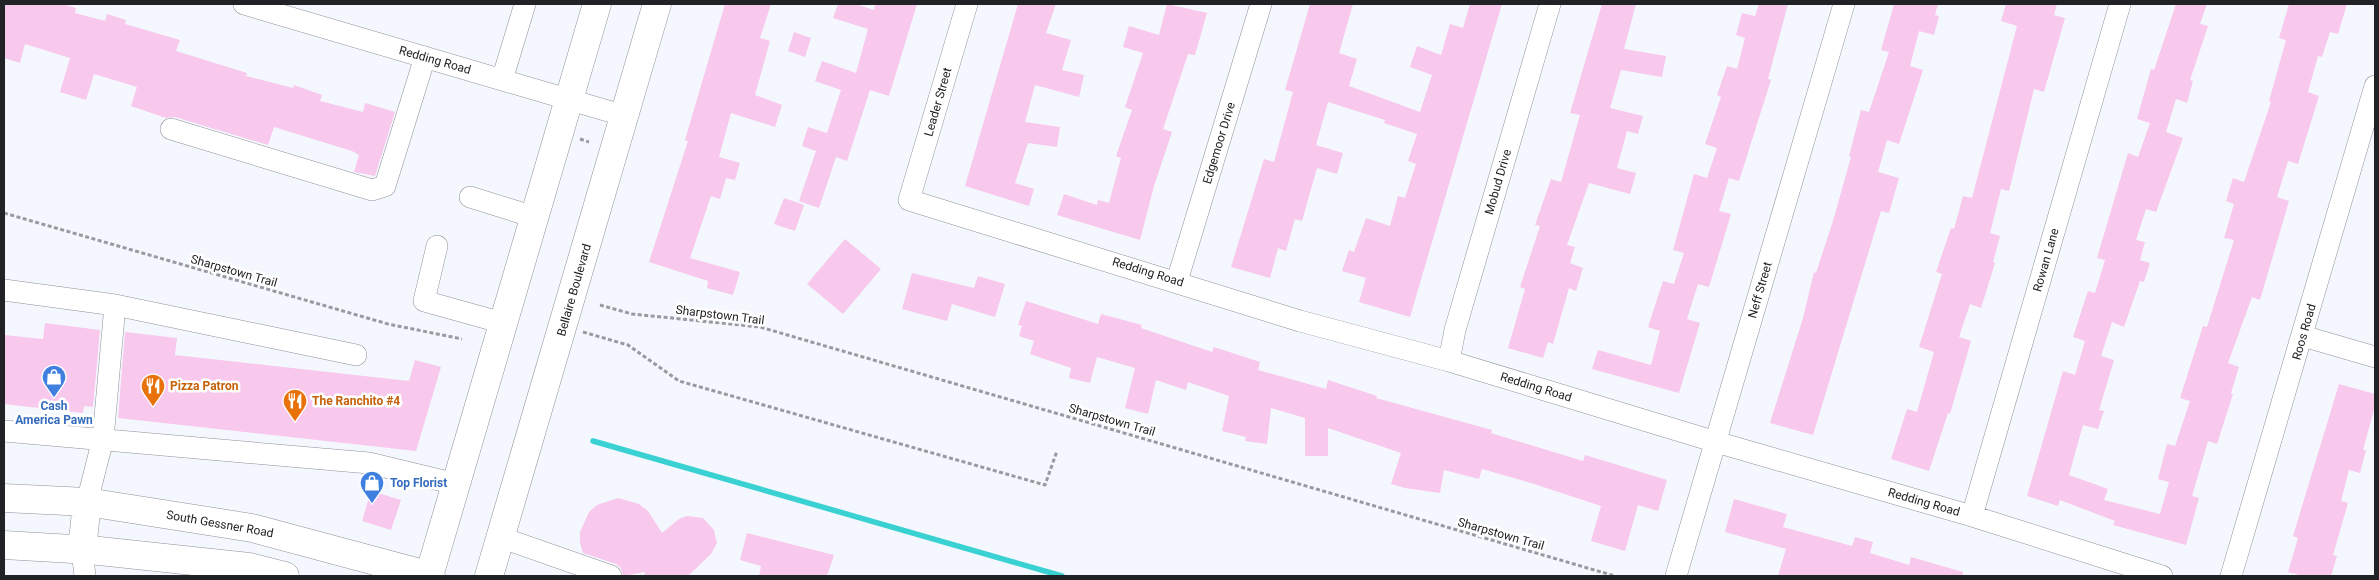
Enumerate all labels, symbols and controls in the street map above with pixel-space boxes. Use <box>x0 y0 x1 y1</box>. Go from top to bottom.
street label: Redding Road <box>397 43 473 77</box>
street label: Leader Street <box>921 66 955 138</box>
street label: Edgemoor Drive <box>1200 100 1238 186</box>
street label: Mobud Drive <box>1482 148 1514 216</box>
street label: Rowan Lane <box>2030 227 2062 293</box>
street label: Bellaire Boulevard <box>554 242 594 338</box>
street label: Sharpstown Trail <box>189 252 279 290</box>
street label: Redding Road <box>1111 254 1185 290</box>
street label: Neff Street <box>1745 260 1775 320</box>
street label: Roos Road <box>2289 302 2319 362</box>
street label: Sharpstown Trail <box>675 303 765 327</box>
shop icon: Cash America Pawn <box>41 364 67 398</box>
street label: Redding Road <box>1499 369 1573 405</box>
restaurant icon: Pizza Patron <box>140 373 166 407</box>
place label: Pizza Patron <box>170 379 239 393</box>
restaurant icon: The Ranchito #4 <box>282 388 308 422</box>
place label: The Ranchito #4 <box>312 394 400 408</box>
place label: Cash America Pawn <box>15 399 93 427</box>
street label: Sharpstown Trail <box>1067 401 1157 439</box>
shop icon: Top Florist <box>359 470 385 504</box>
place label: Top Florist <box>390 476 447 490</box>
street label: Redding Road <box>1886 485 1962 519</box>
street label: South Gessner Road <box>165 508 275 540</box>
street label: Sharpstown Trail <box>1456 515 1546 553</box>

